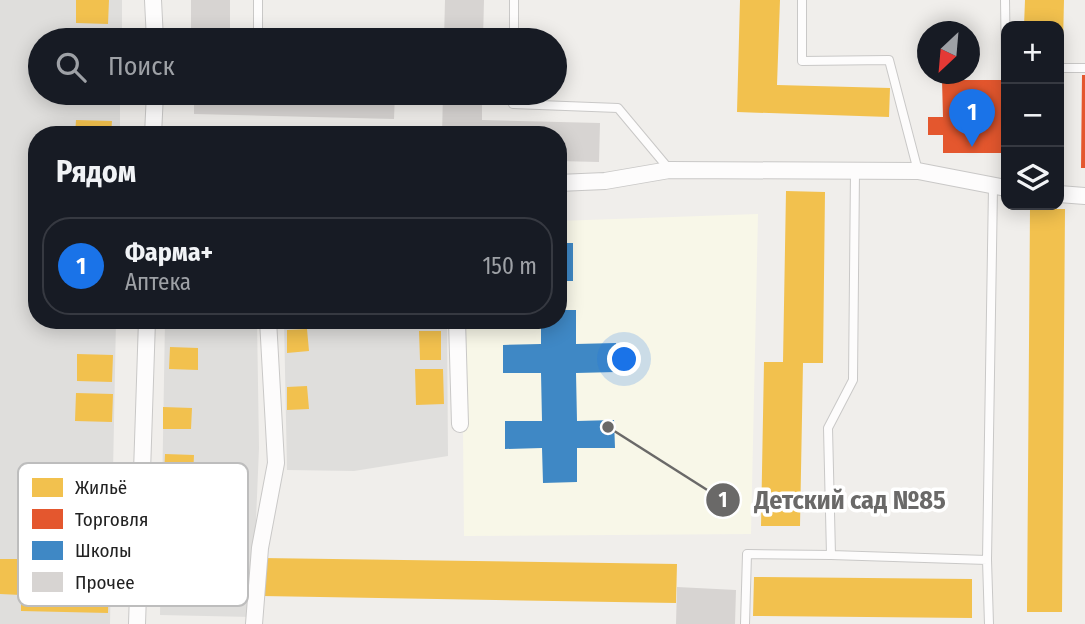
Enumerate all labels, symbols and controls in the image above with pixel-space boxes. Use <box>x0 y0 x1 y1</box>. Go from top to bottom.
north arrow <box>917 21 980 84</box>
map controls <box>1001 21 1064 210</box>
button: + <box>1001 21 1064 84</box>
search box <box>28 28 567 105</box>
icon: search <box>52 48 90 86</box>
text: Поиск <box>108 51 175 82</box>
button: − <box>1001 84 1064 147</box>
pin: 1 <box>949 89 995 147</box>
button: layers <box>1001 147 1064 210</box>
text: Рядом <box>56 154 136 190</box>
text: Фарма+ <box>125 237 213 268</box>
text: 1 <box>76 252 86 280</box>
text: 150 m <box>482 252 537 280</box>
text: Аптека <box>125 268 191 296</box>
your location <box>607 342 641 376</box>
legend <box>18 463 248 606</box>
text: Жильё <box>75 476 127 499</box>
callout: Детский сад №85 <box>705 476 960 523</box>
text: Детский сад №85 <box>753 485 946 516</box>
text: 1 <box>719 487 727 513</box>
text: Торговля <box>75 508 148 531</box>
text: Школы <box>75 539 132 562</box>
text: Прочее <box>75 571 135 594</box>

